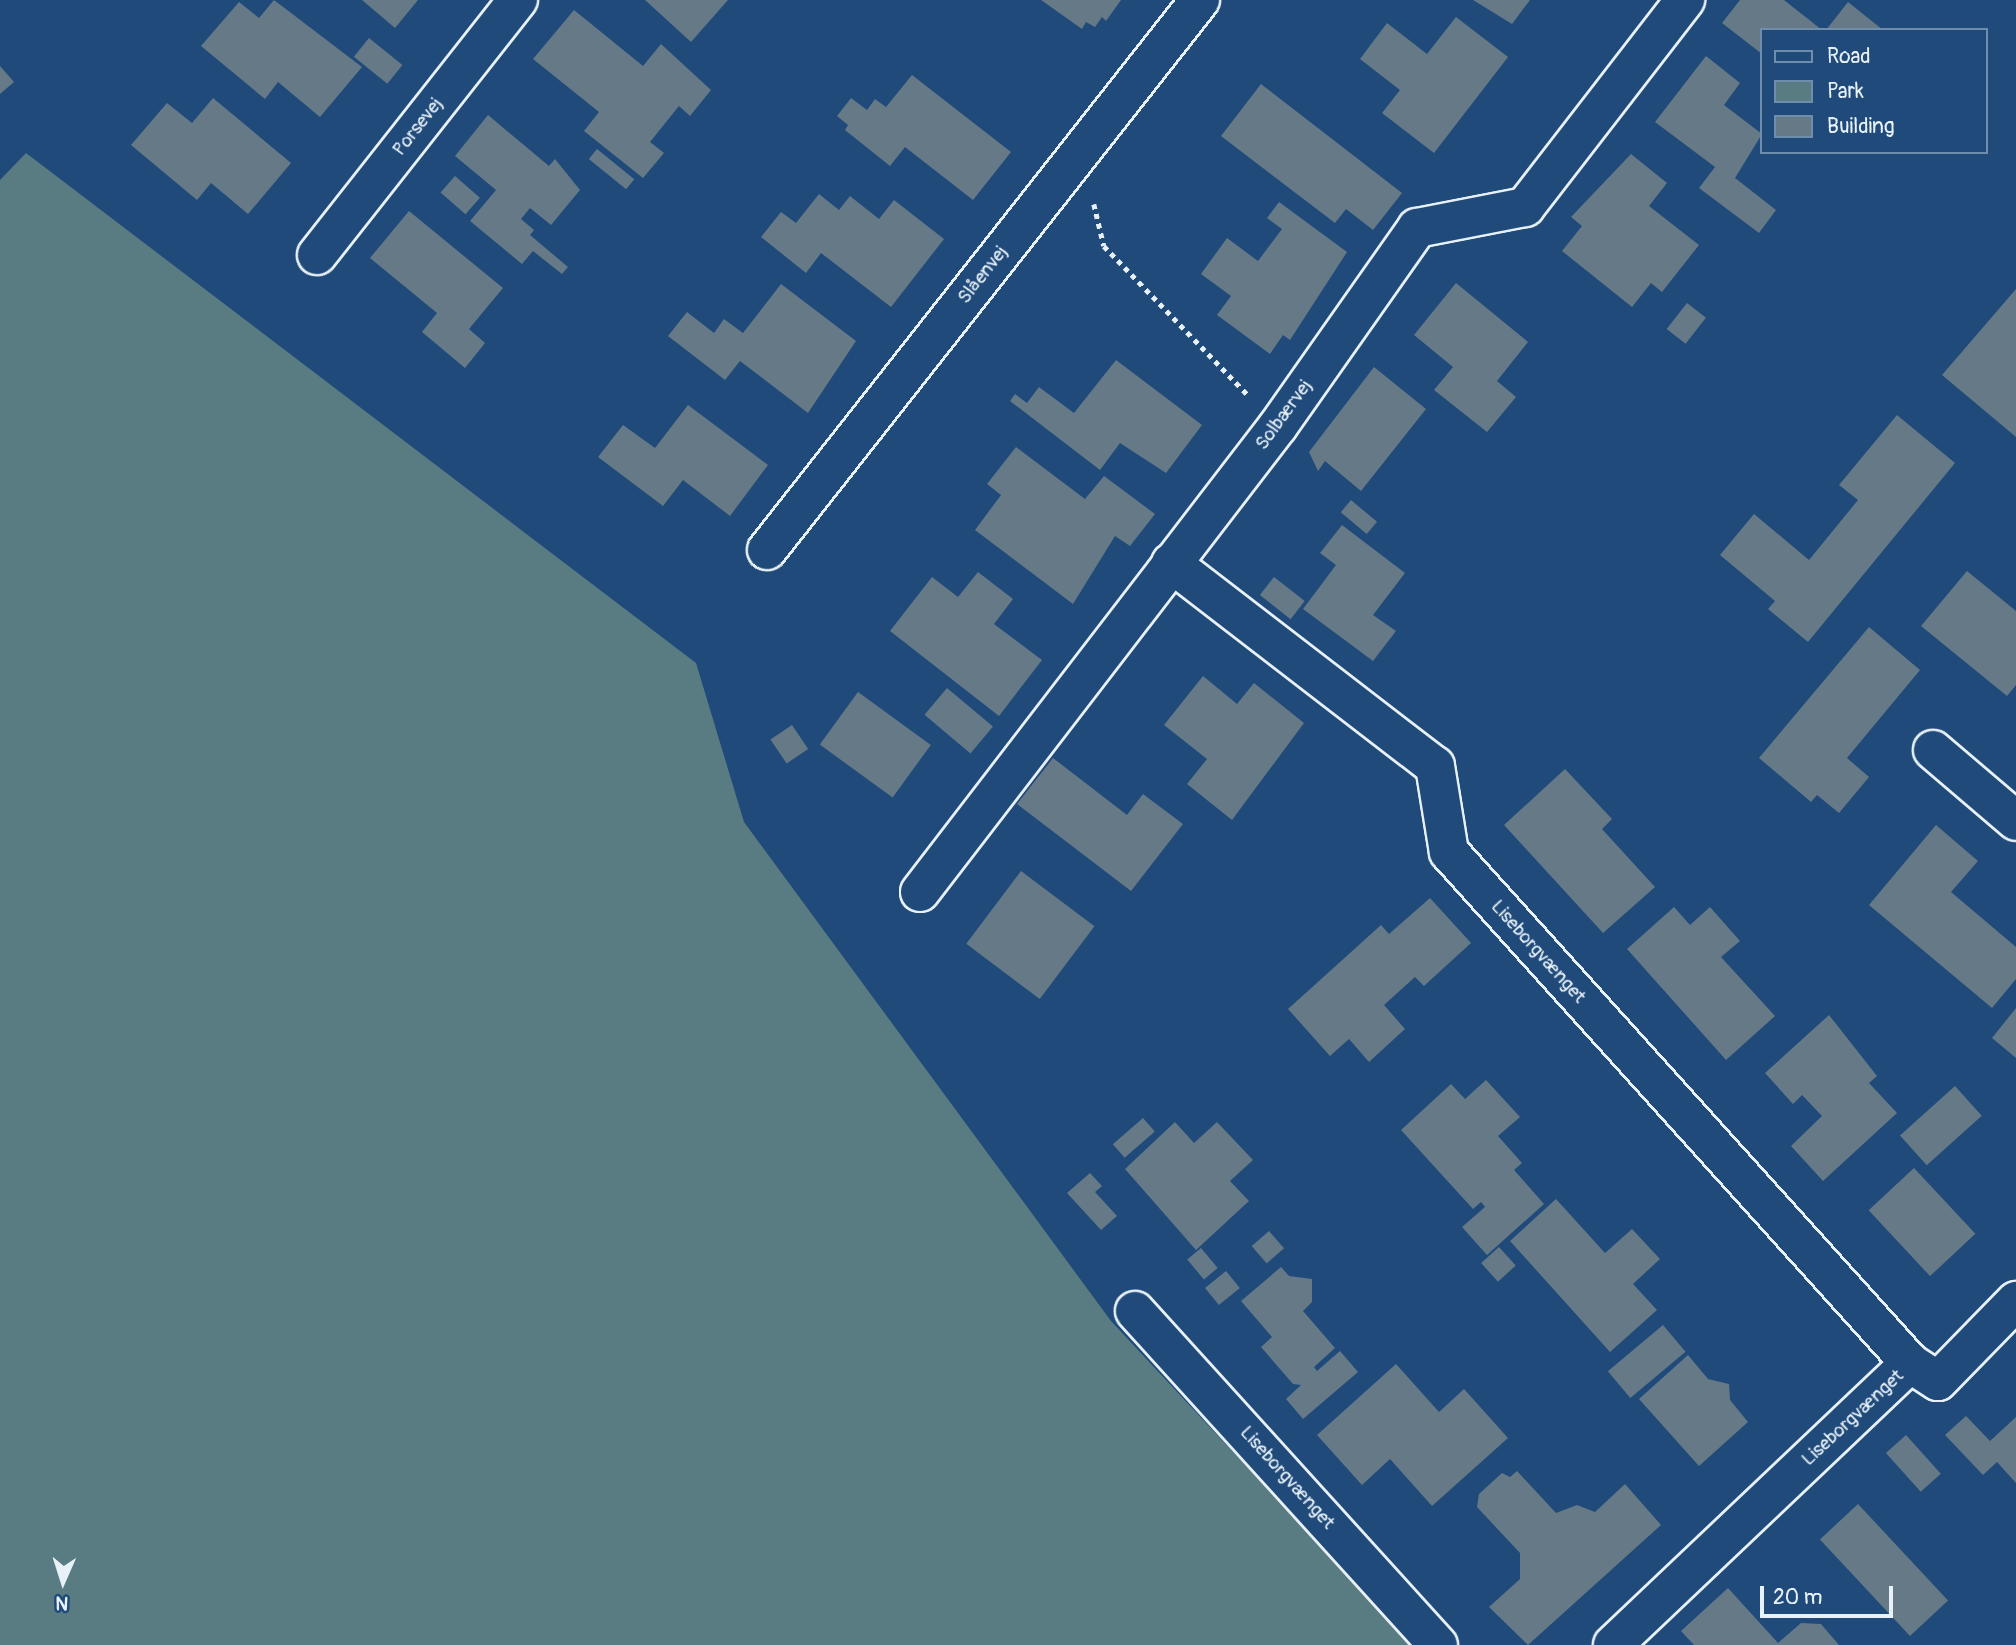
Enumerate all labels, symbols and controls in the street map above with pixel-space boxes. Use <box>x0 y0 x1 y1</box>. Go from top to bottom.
legend <box>1760 28 1988 154</box>
text: Road <box>1827 43 1871 70</box>
text: Park <box>1827 78 1864 105</box>
street label: Porsevej <box>388 93 448 161</box>
text: Building <box>1827 113 1894 140</box>
street label: Slåenvej <box>953 241 1013 309</box>
street label: Solbærvej <box>1251 375 1317 455</box>
street label: Liseborgvænget <box>1486 896 1590 1008</box>
street label: Liseborgvænget <box>1797 1365 1909 1471</box>
street label: Liseborgvænget <box>1235 1422 1339 1534</box>
north arrow <box>28 1547 98 1617</box>
scale bar <box>1764 1572 1897 1616</box>
text: 20 m <box>1773 1584 1822 1611</box>
text: N <box>55 1591 69 1615</box>

